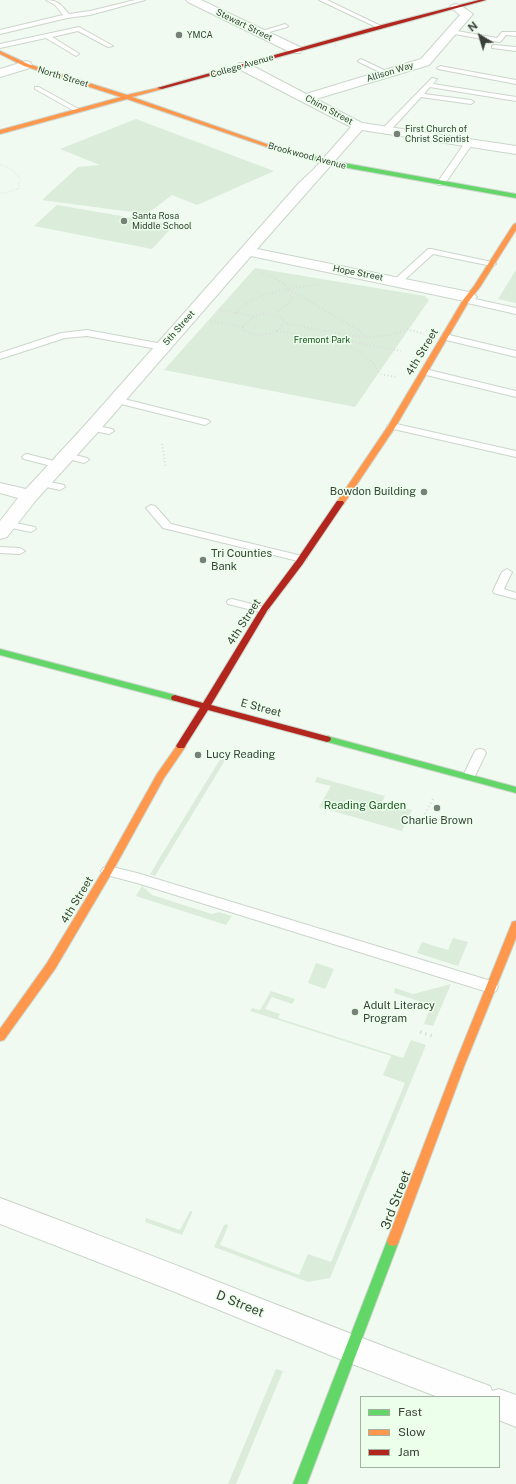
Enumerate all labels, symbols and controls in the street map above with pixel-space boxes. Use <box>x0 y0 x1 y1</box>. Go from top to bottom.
street label: Stewart Street <box>214 7 274 43</box>
north arrow <box>460 16 500 56</box>
text: N <box>466 19 480 34</box>
marker: YMCA <box>174 30 184 40</box>
place label: YMCA <box>187 30 213 40</box>
street label: College Avenue <box>209 52 275 80</box>
street label: Allison Way <box>365 60 415 84</box>
street label: North Street <box>36 64 90 90</box>
street label: Chinn Street <box>303 93 355 127</box>
place label: First Church of Christ Scientist <box>405 124 469 145</box>
marker: First Church of Christ Scientist <box>392 129 402 139</box>
street label: Brookwood Avenue <box>267 140 347 172</box>
place label: Santa Rosa Middle School <box>132 211 192 232</box>
marker: Santa Rosa Middle School <box>119 216 129 226</box>
street label: Hope Street <box>332 263 384 283</box>
street label: 5th Street <box>161 308 197 348</box>
street label: 4th Street <box>403 326 441 378</box>
park label: Fremont Park <box>294 335 350 345</box>
place label: Bowdon Building <box>330 485 416 499</box>
marker: Bowdon Building <box>419 487 429 497</box>
place label: Tri Counties Bank <box>211 547 272 573</box>
marker: Tri Counties Bank <box>198 555 208 565</box>
street label: 4th Street <box>224 596 264 648</box>
street label: E Street <box>239 696 283 720</box>
place label: Lucy Reading <box>206 748 275 762</box>
marker: Lucy Reading <box>193 750 203 760</box>
park label: Reading Garden <box>324 799 406 813</box>
marker: Charlie Brown <box>432 803 442 813</box>
place label: Charlie Brown <box>401 814 473 828</box>
street label: 4th Street <box>58 874 96 926</box>
place label: Adult Literacy Program <box>363 999 435 1025</box>
marker: Adult Literacy Program <box>350 1007 360 1017</box>
street label: 3rd Street <box>378 1168 414 1232</box>
street label: D Street <box>214 1287 266 1321</box>
legend <box>360 1396 500 1468</box>
text: Fast <box>398 1405 422 1419</box>
text: Slow <box>398 1425 425 1439</box>
text: Jam <box>398 1445 420 1459</box>

